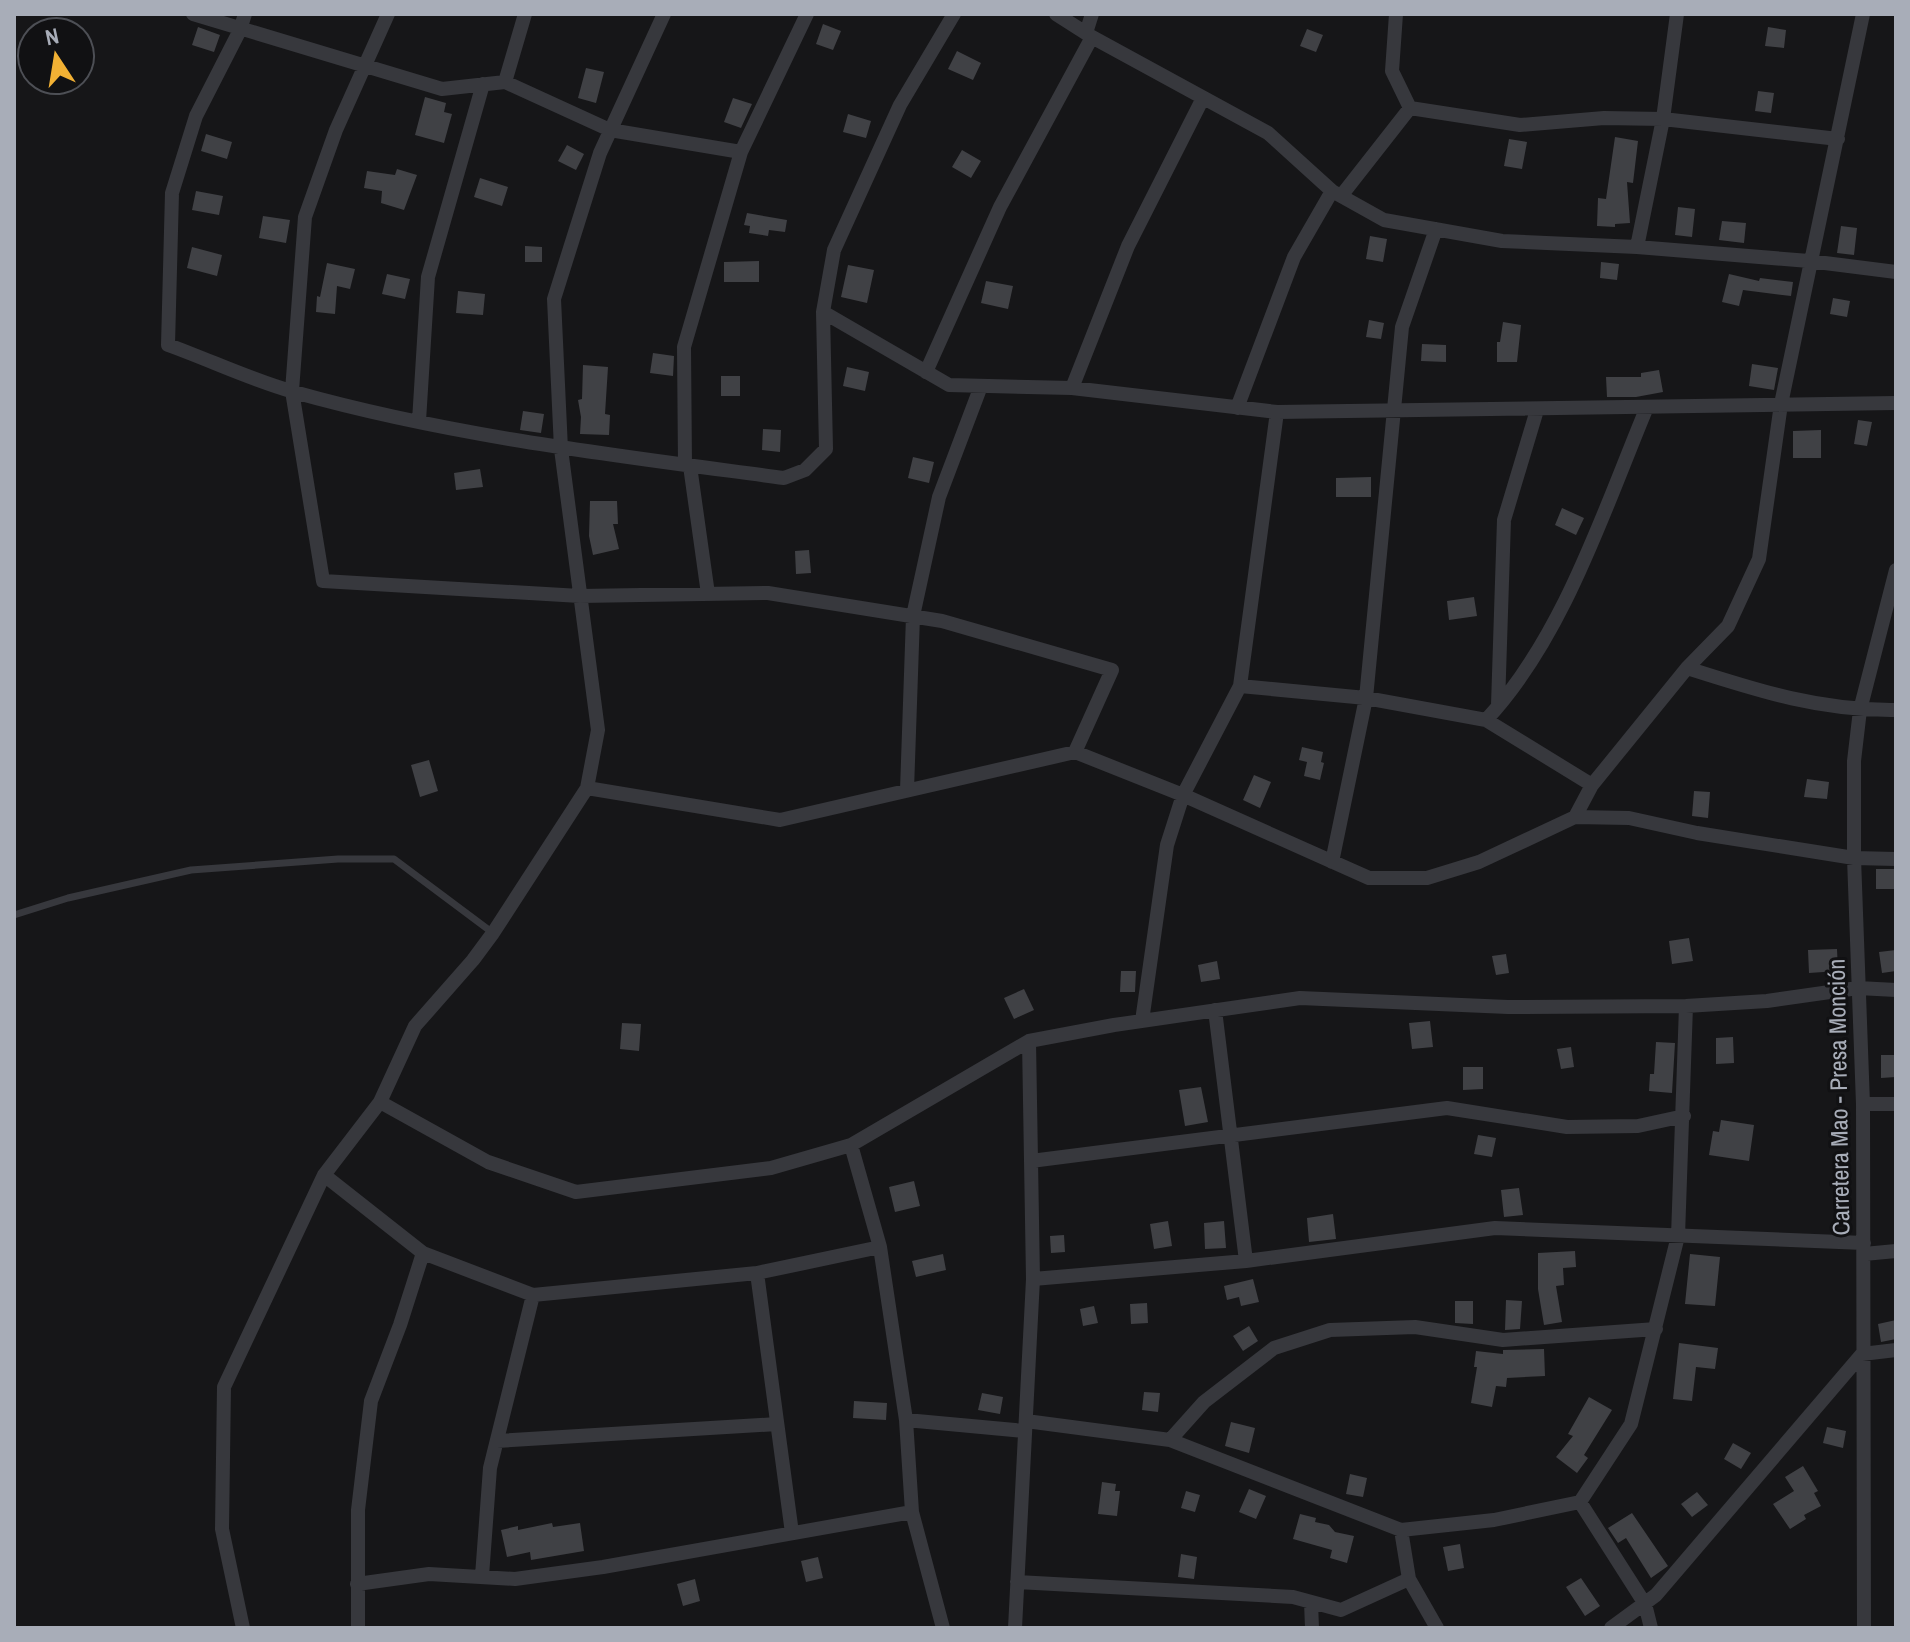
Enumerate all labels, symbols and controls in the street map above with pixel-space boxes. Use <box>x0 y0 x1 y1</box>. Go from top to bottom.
north arrow <box>16 16 96 96</box>
text: N <box>42 20 61 52</box>
street label: Carretera Mao - Presa Monción <box>1820 958 1856 1236</box>

